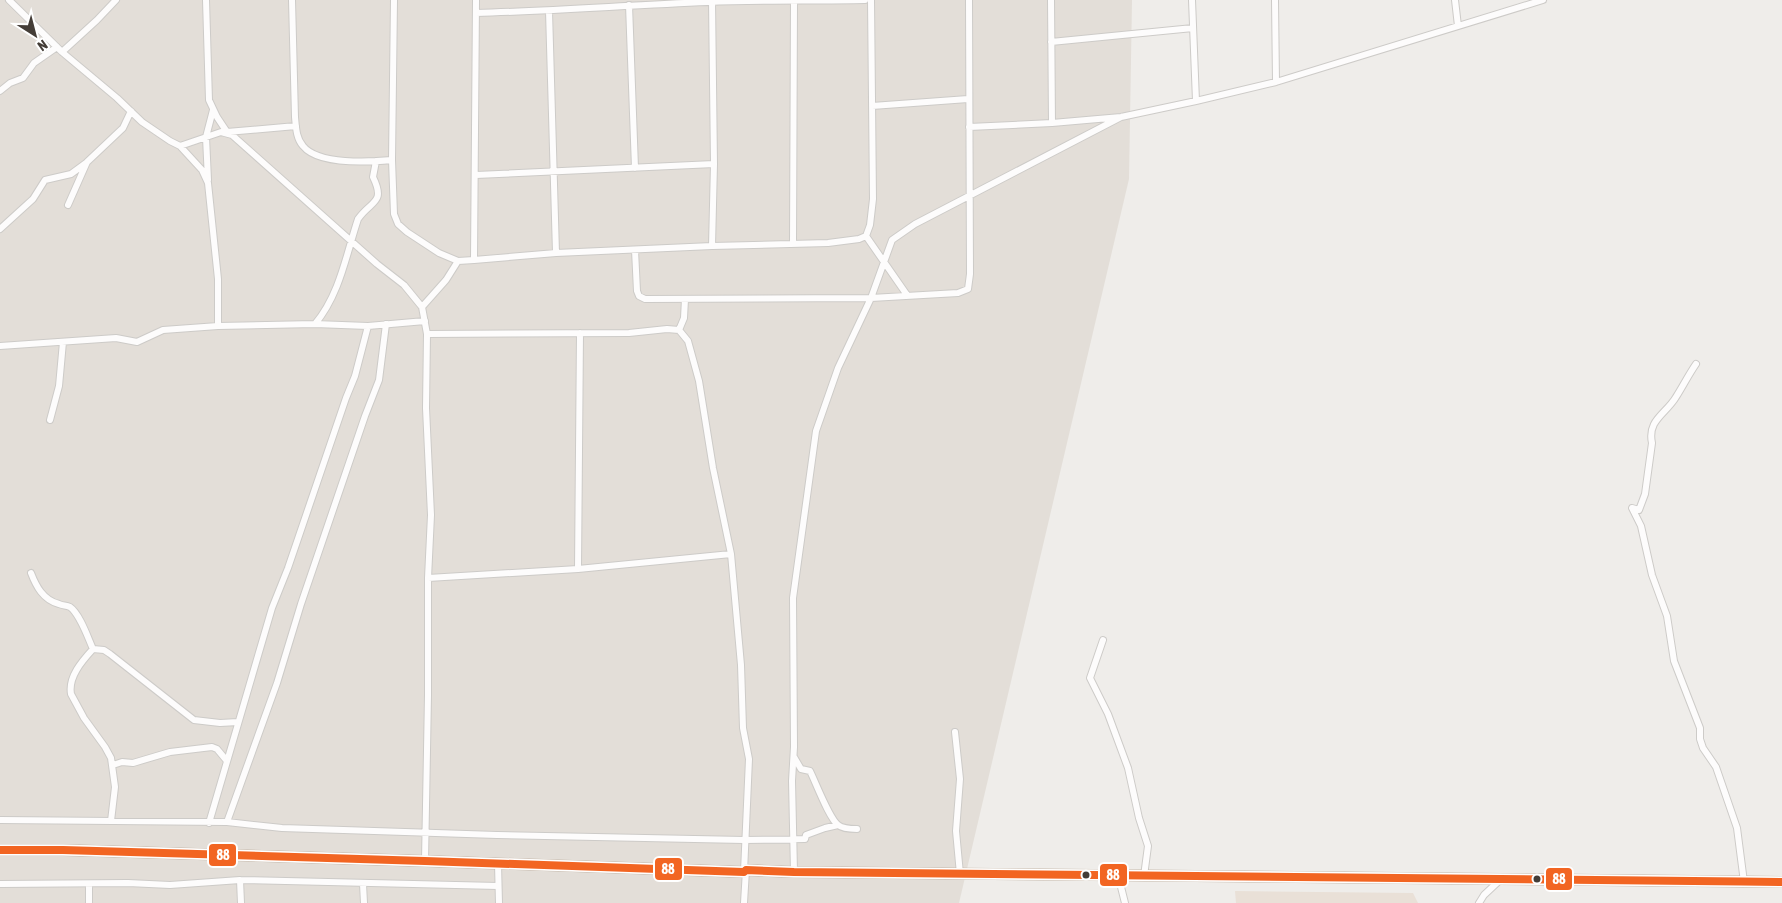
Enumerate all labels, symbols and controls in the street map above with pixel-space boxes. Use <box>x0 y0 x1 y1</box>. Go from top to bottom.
north arrow <box>10 10 60 60</box>
text: N <box>35 37 51 54</box>
line badge: 88 <box>208 843 237 867</box>
text: 88 <box>216 847 230 863</box>
line badge: 88 <box>654 857 683 881</box>
text: 88 <box>661 861 675 877</box>
line badge: 88 <box>1099 863 1128 887</box>
text: 88 <box>1106 867 1120 883</box>
line badge: 88 <box>1545 867 1573 891</box>
unlabelled marker <box>1081 870 1091 880</box>
text: 88 <box>1552 871 1566 887</box>
unlabelled marker <box>1532 874 1542 884</box>

